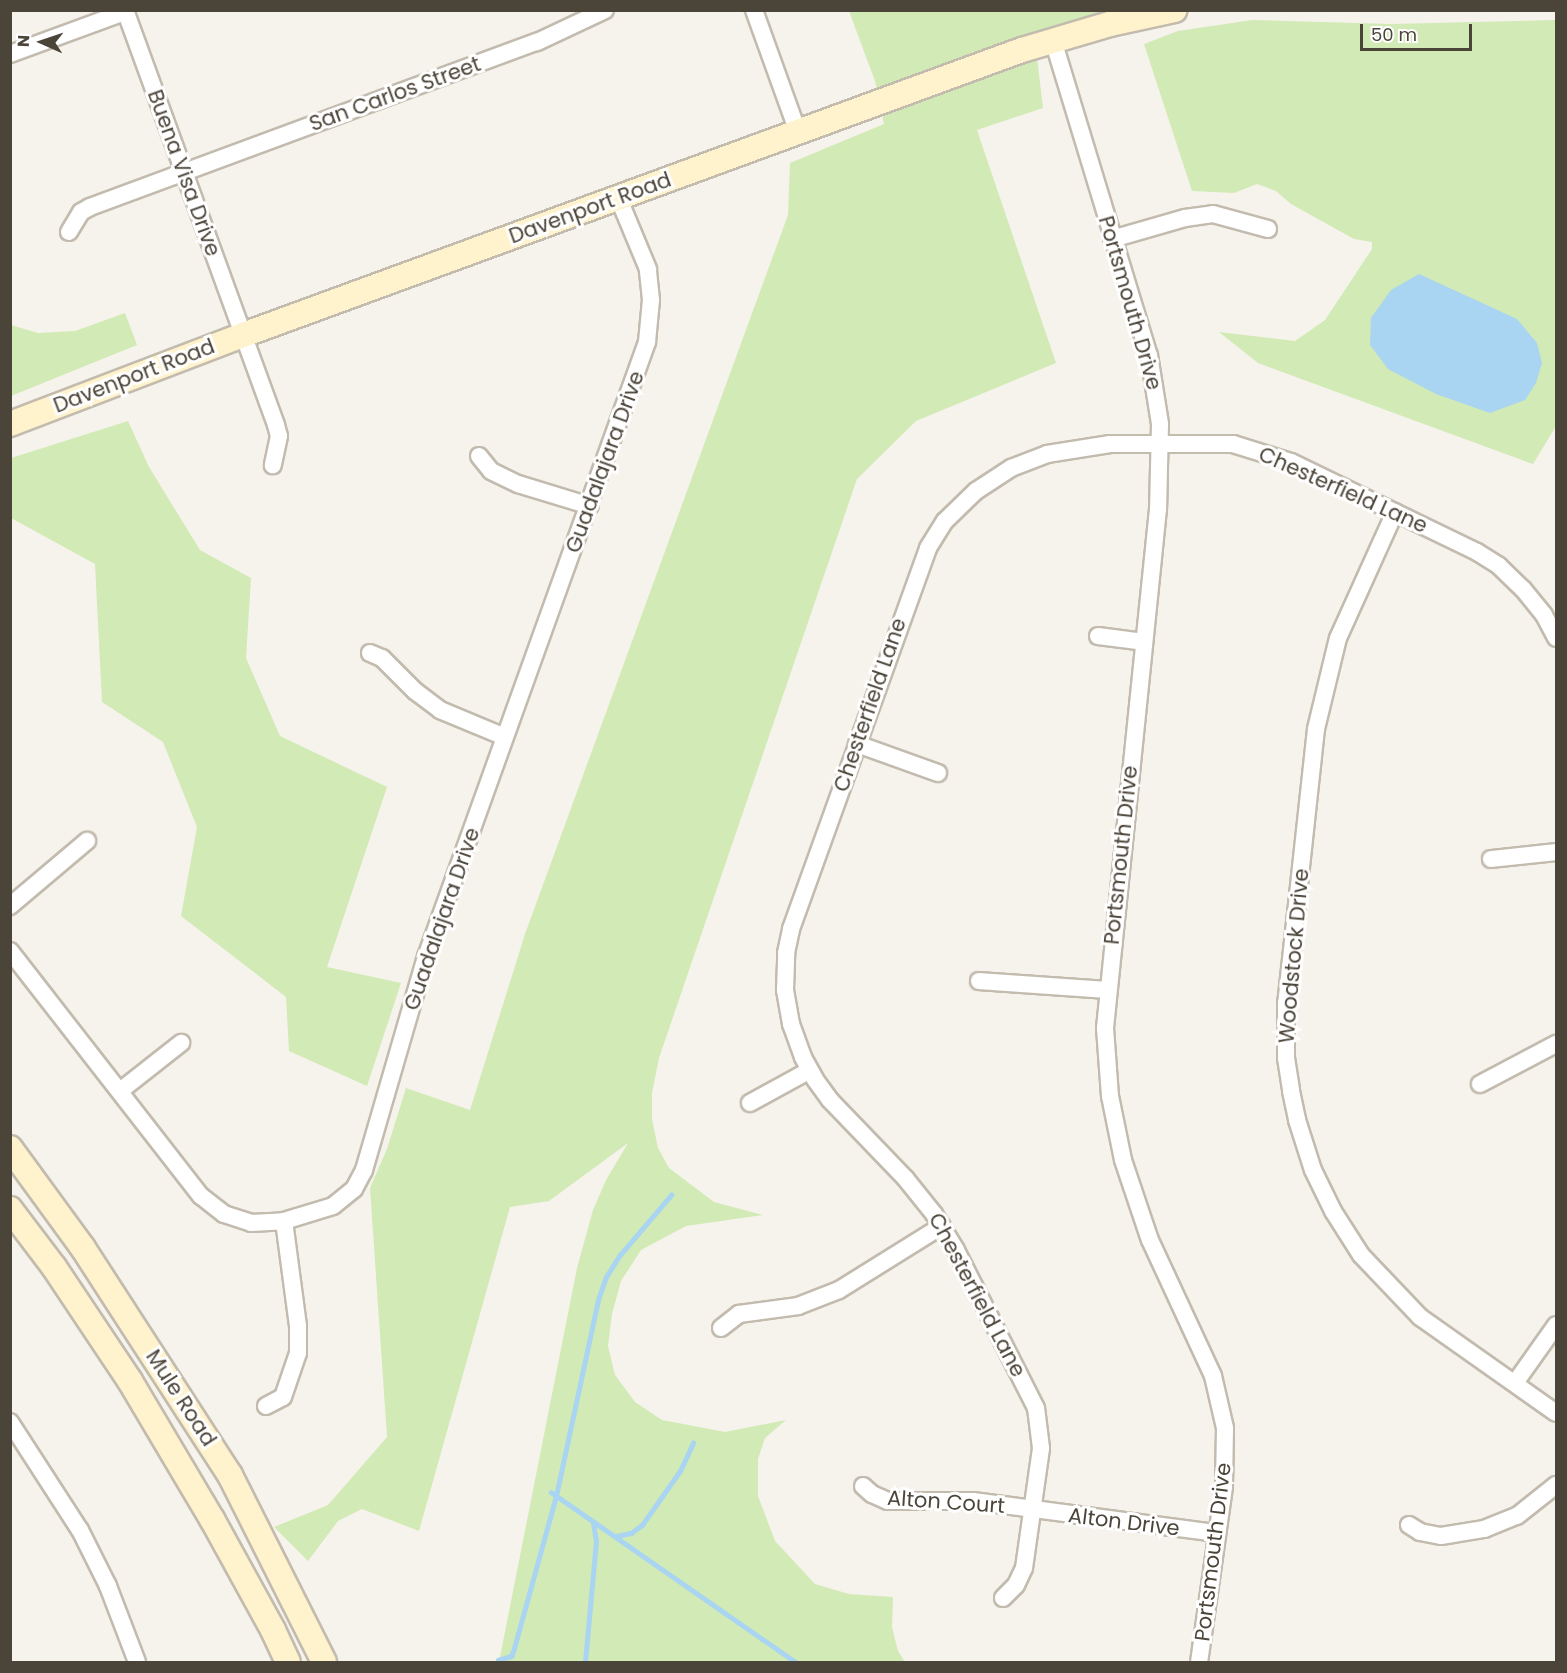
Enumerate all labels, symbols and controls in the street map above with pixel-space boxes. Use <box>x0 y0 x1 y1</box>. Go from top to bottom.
north arrow <box>12 12 72 72</box>
scale bar <box>1363 12 1476 50</box>
text: 50 m <box>1371 22 1417 47</box>
text: N <box>12 34 35 48</box>
street label: San Carlos Street <box>306 51 484 137</box>
street label: Buena Visa Drive <box>142 86 226 260</box>
street label: Davenport Road <box>506 167 674 249</box>
street label: Portsmouth Drive <box>1093 213 1167 393</box>
street label: Davenport Road <box>50 334 218 418</box>
street label: Guadalajara Drive <box>560 368 650 556</box>
street label: Chesterfield Lane <box>1255 441 1431 539</box>
street label: Chesterfield Lane <box>828 615 912 795</box>
street label: Portsmouth Drive <box>1099 764 1143 946</box>
street label: Guadalajara Drive <box>399 824 485 1014</box>
street label: Woodstock Drive <box>1274 868 1314 1044</box>
street label: Chesterfield Lane <box>923 1209 1031 1381</box>
street label: Mule Road <box>141 1345 221 1451</box>
street label: Portsmouth Drive <box>1190 1461 1236 1643</box>
street label: Alton Court <box>886 1485 1006 1519</box>
street label: Alton Drive <box>1067 1503 1181 1541</box>

